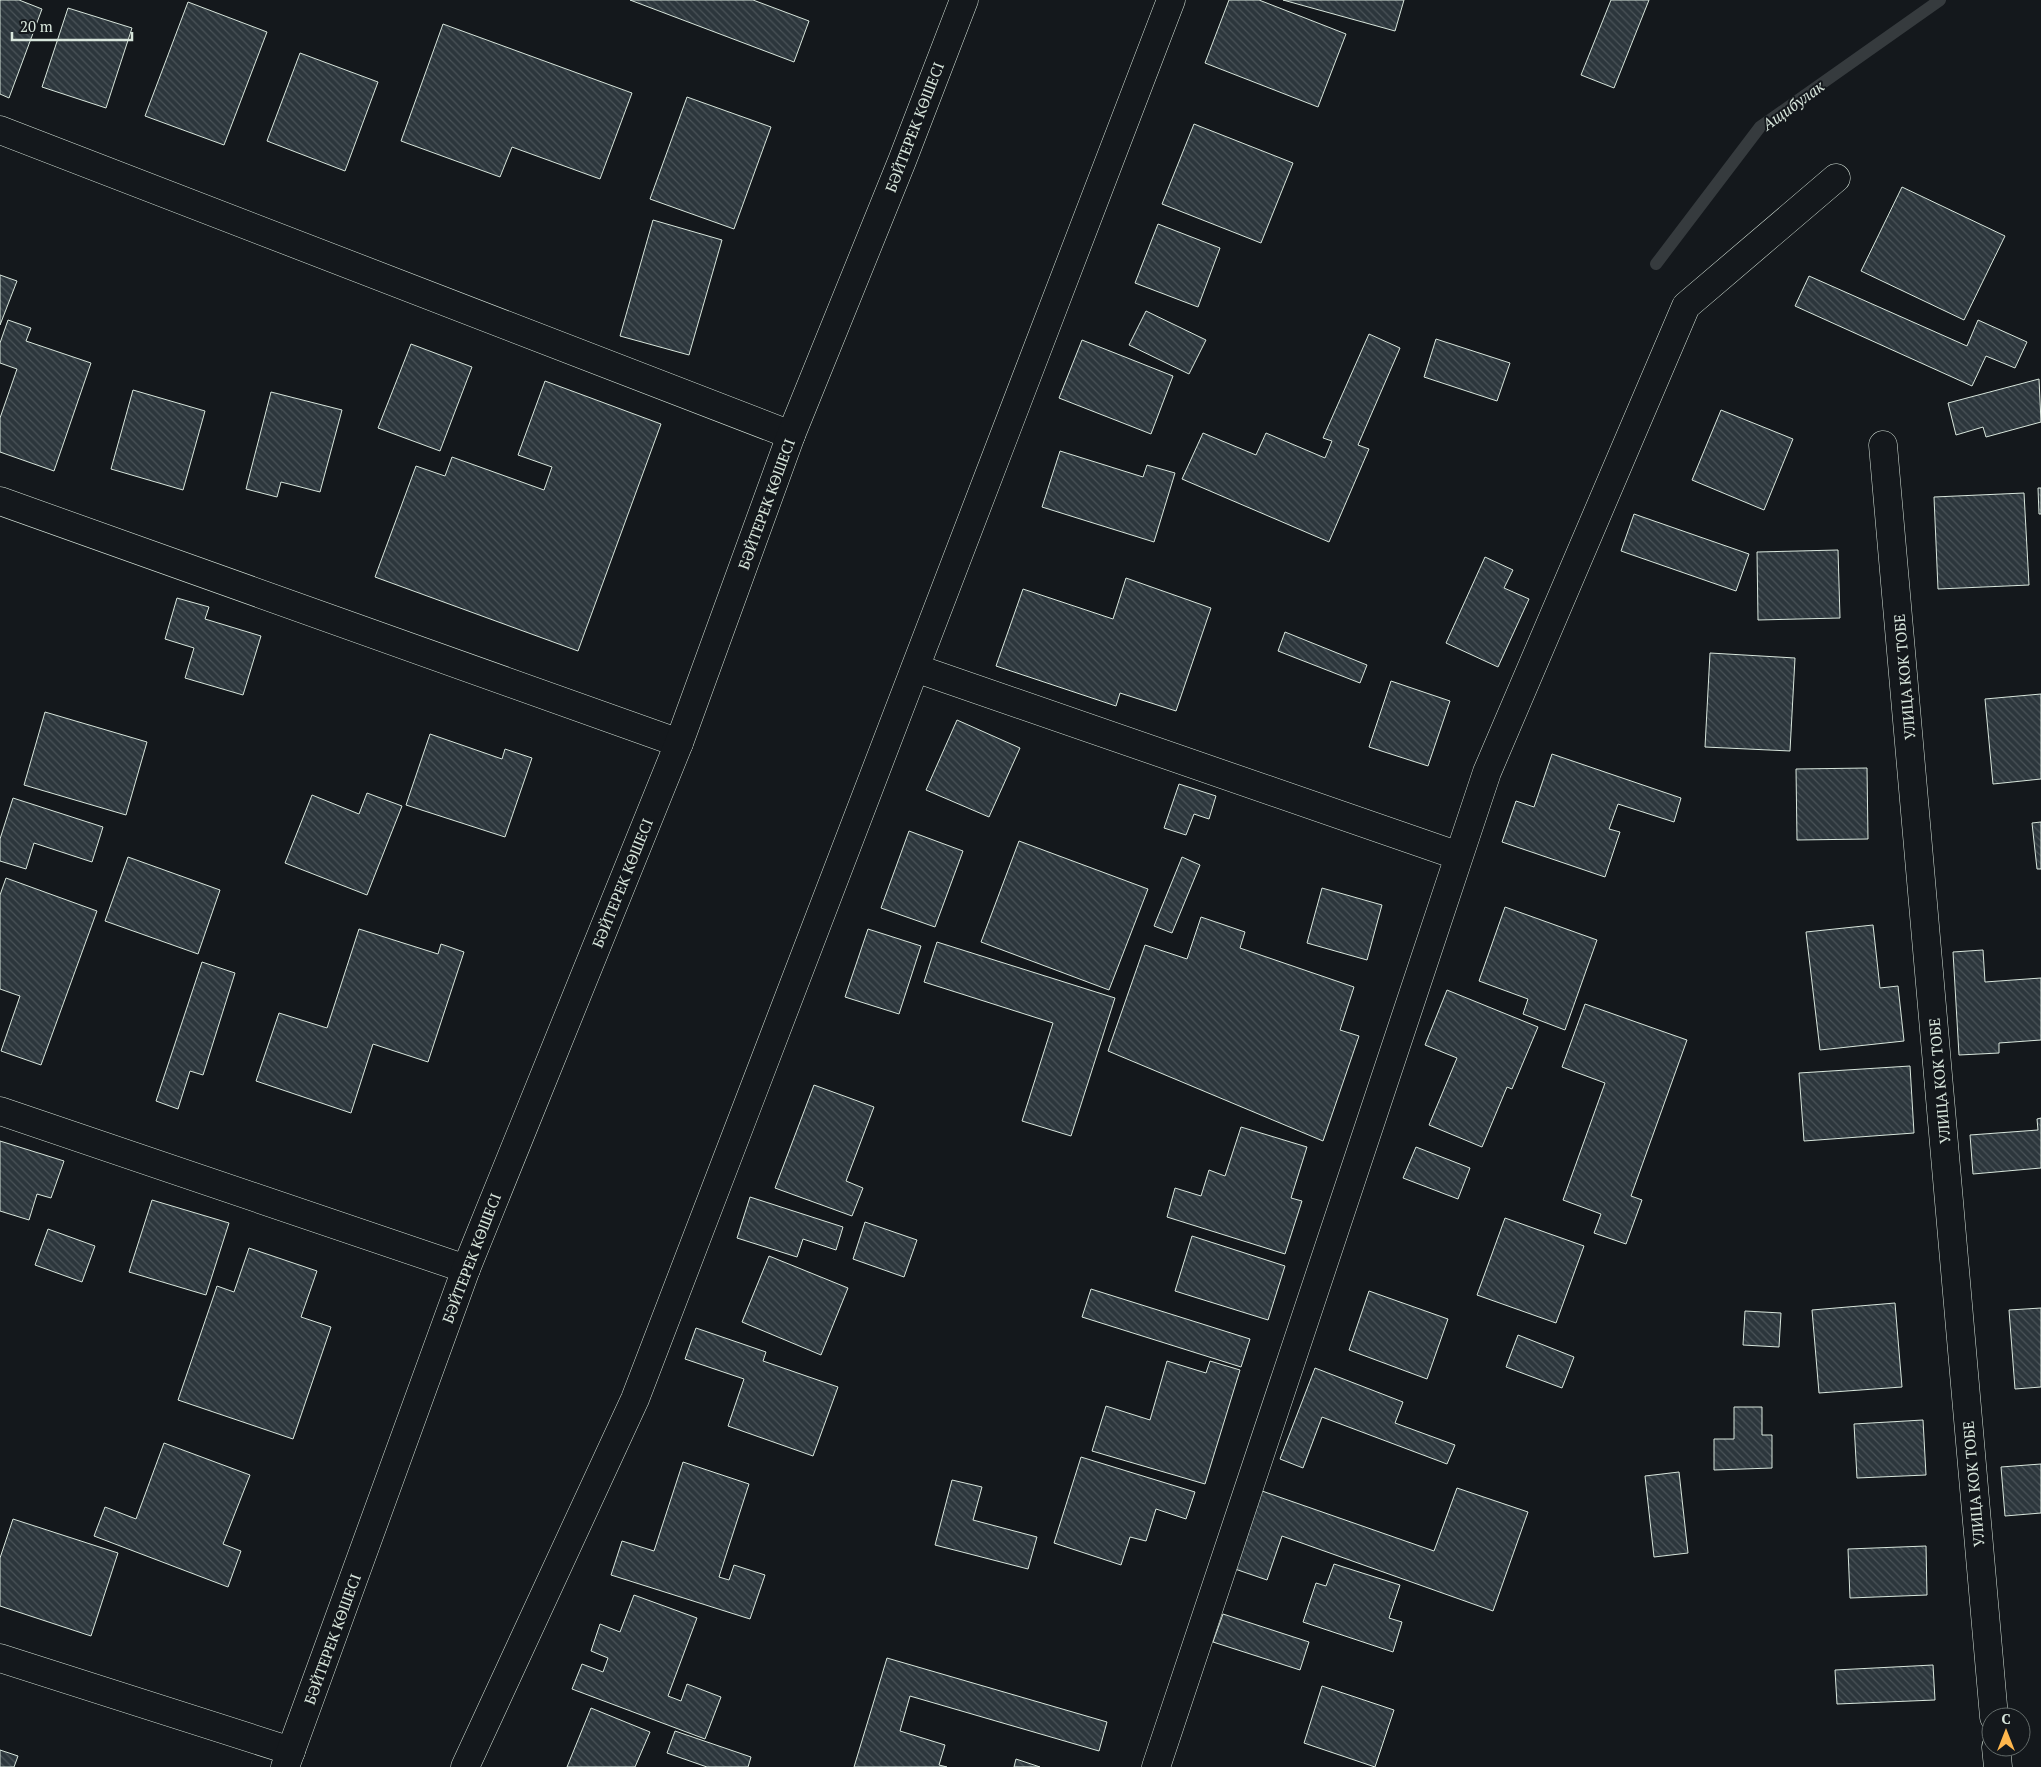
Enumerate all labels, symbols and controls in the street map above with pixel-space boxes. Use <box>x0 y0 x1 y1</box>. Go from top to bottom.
scale bar <box>12 10 132 42</box>
text: 20 m <box>20 16 53 36</box>
street label: БӘЙТЕРЕК КӨШЕСІ <box>880 59 948 195</box>
water label: Ащибулак <box>1757 75 1829 136</box>
street label: БӘЙТЕРЕК КӨШЕСІ <box>733 436 799 572</box>
street label: УЛИЦА КОК ТОБЕ <box>1889 613 1919 741</box>
street label: БӘЙТЕРЕК КӨШЕСІ <box>587 815 657 951</box>
street label: УЛИЦА КОК ТОБЕ <box>1924 1017 1954 1145</box>
street label: БӘЙТЕРЕК КӨШЕСІ <box>437 1190 505 1326</box>
street label: УЛИЦА КОК ТОБЕ <box>1958 1420 1988 1548</box>
street label: БӘЙТЕРЕК КӨШЕСІ <box>299 1571 365 1707</box>
north arrow <box>1981 1707 2031 1757</box>
text: С <box>2001 1709 2011 1728</box>

